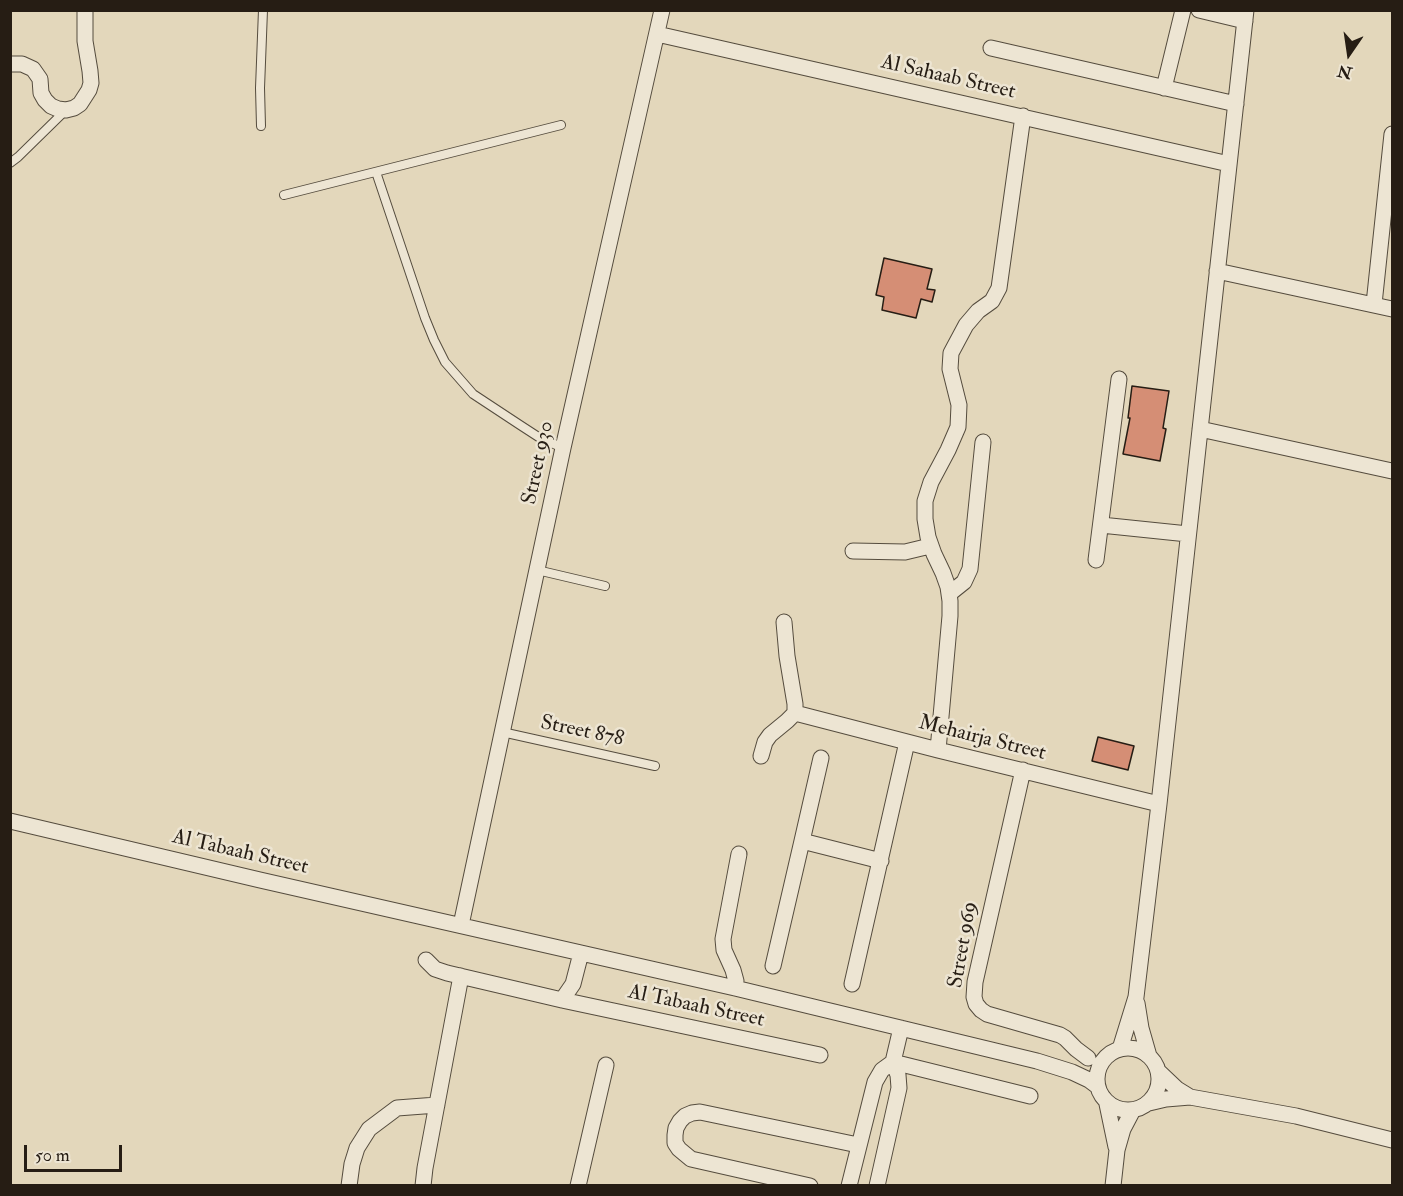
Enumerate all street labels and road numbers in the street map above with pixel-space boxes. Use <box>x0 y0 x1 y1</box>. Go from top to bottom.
street label: Al Sahaab Street <box>878 50 1018 106</box>
street label: Street 930 <box>518 419 560 507</box>
street label: Street 878 <box>538 711 626 753</box>
street label: Mehairja Street <box>916 711 1048 767</box>
street label: Al Tabaah Street <box>170 825 310 881</box>
street label: Street 969 <box>944 900 984 990</box>
street label: Al Tabaah Street <box>626 980 766 1034</box>

